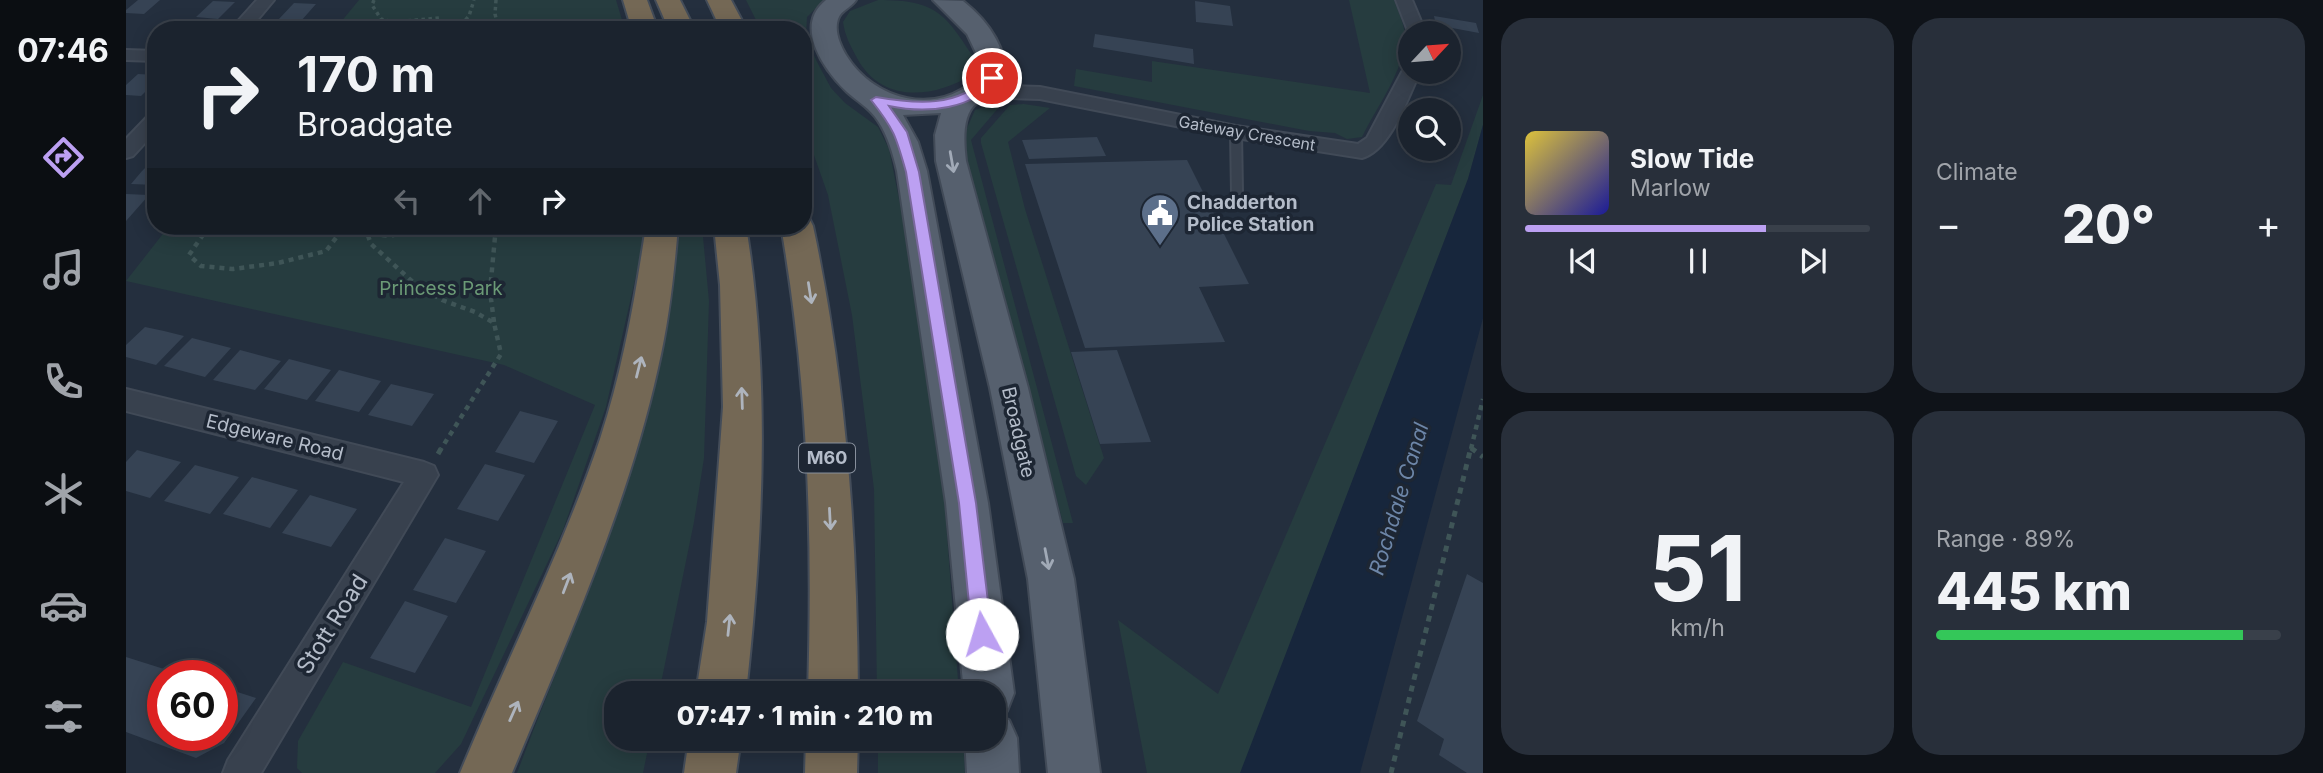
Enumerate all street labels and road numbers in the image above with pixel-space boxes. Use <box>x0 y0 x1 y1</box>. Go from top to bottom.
street label: Gateway Crescent <box>1177 111 1317 155</box>
street label: Broadgate <box>997 384 1040 480</box>
street label: Edgeware Road <box>204 409 346 466</box>
road number: M60 <box>799 444 855 472</box>
street label: Stott Road <box>290 569 374 679</box>

